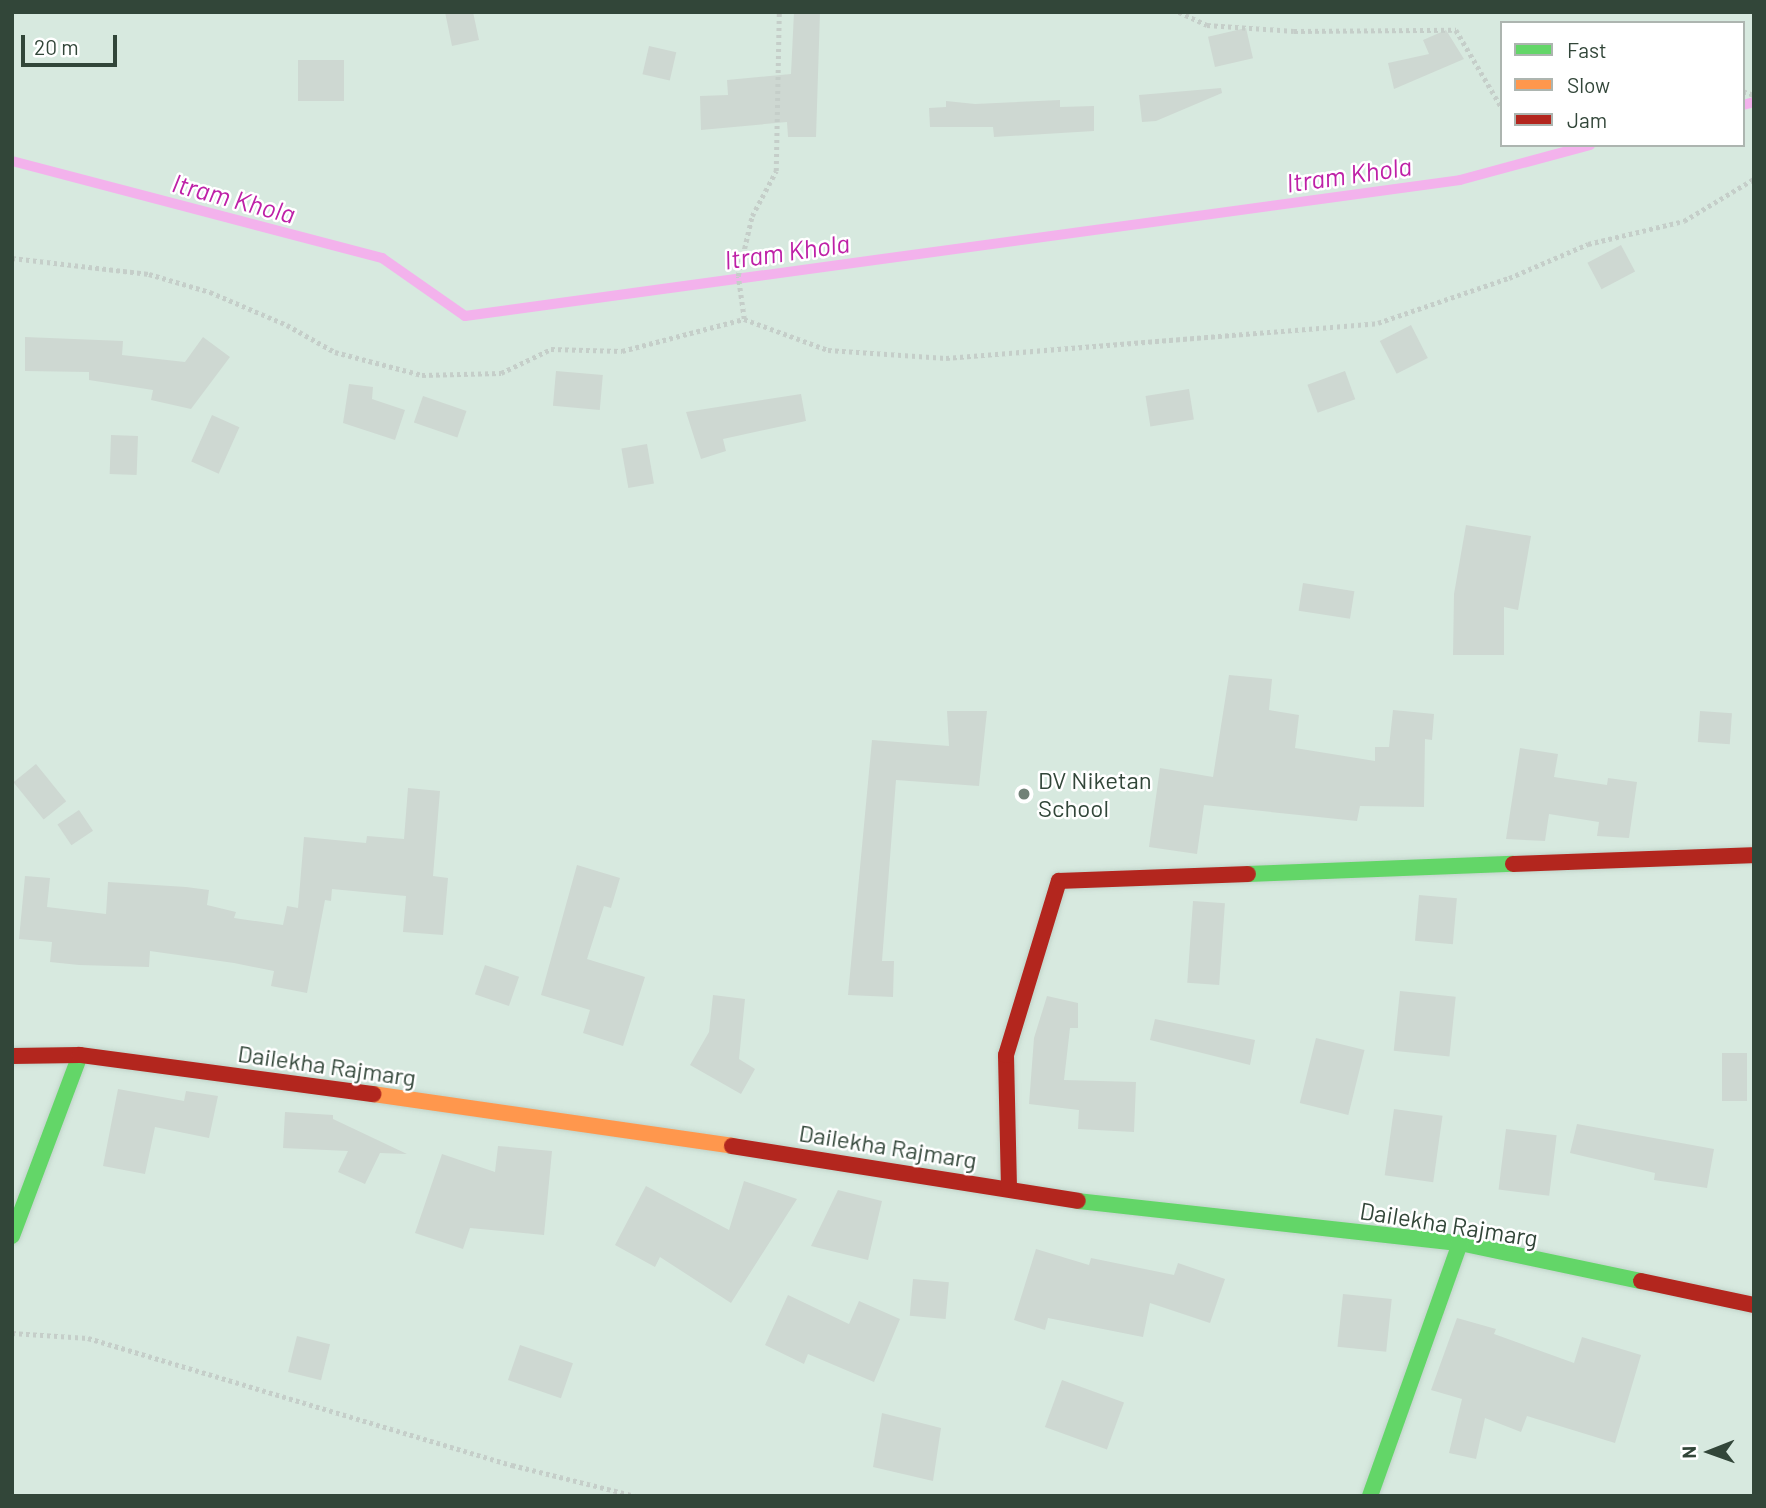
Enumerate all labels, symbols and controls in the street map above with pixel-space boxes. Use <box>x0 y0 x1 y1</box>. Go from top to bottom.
scale bar <box>24 21 121 65</box>
legend <box>1500 21 1745 147</box>
text: 20 m <box>34 34 79 59</box>
text: Fast <box>1567 37 1607 62</box>
text: Slow <box>1567 72 1610 97</box>
text: Jam <box>1567 107 1607 132</box>
water label: Itram Khola <box>1284 150 1414 198</box>
water label: Itram Khola <box>169 167 299 229</box>
water label: Itram Khola <box>722 227 852 275</box>
place label: DV Niketan School <box>1038 766 1152 822</box>
marker: DV Niketan School <box>1016 786 1032 802</box>
street label: Dailekha Rajmarg <box>236 1038 418 1092</box>
street label: Dailekha Rajmarg <box>797 1118 979 1174</box>
street label: Dailekha Rajmarg <box>1358 1196 1540 1252</box>
north arrow <box>1675 1417 1745 1487</box>
text: N <box>1677 1446 1700 1459</box>

